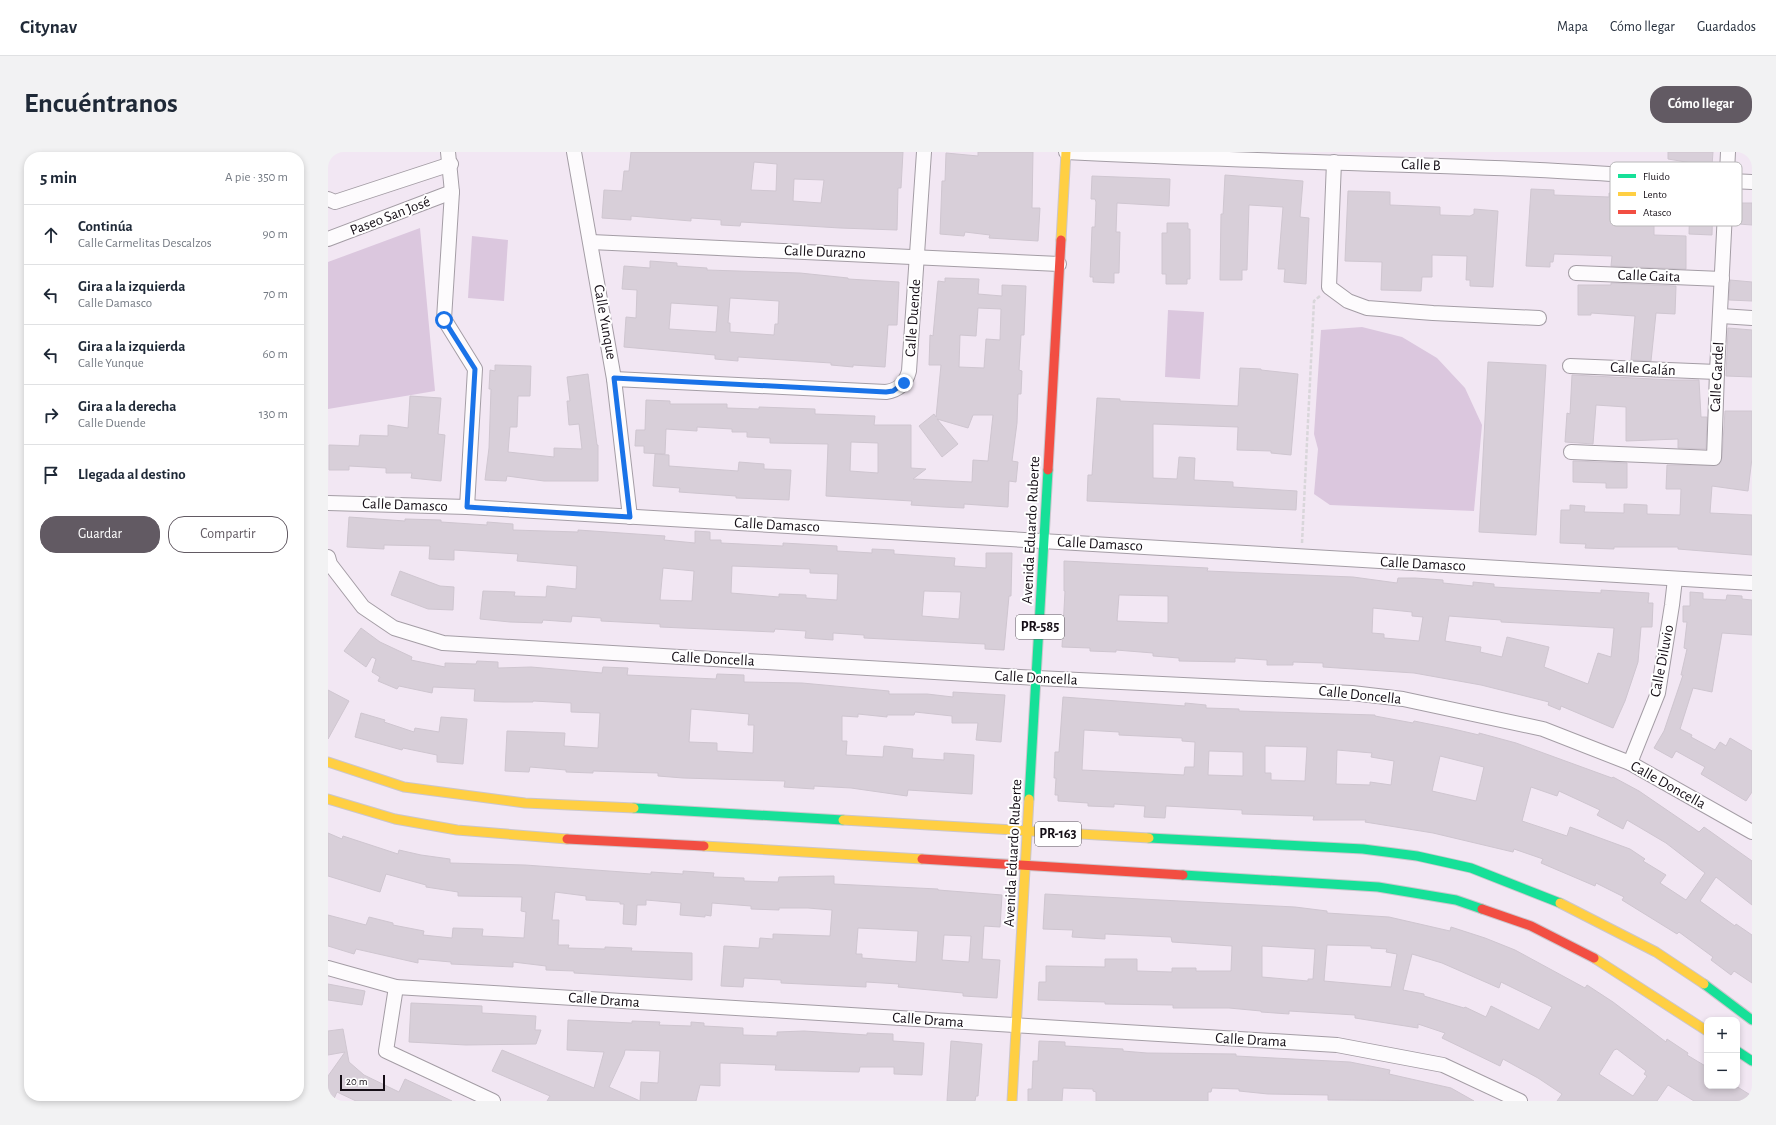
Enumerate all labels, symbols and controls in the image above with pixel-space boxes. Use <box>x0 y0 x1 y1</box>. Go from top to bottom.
text: Citynav <box>20 18 77 37</box>
text: Mapa <box>1557 20 1588 34</box>
text: Cómo llegar <box>1610 20 1675 34</box>
text: Guardados <box>1697 20 1756 34</box>
button: Cómo llegar <box>1650 86 1752 123</box>
text: Encuéntranos <box>24 90 178 118</box>
street label: Calle B <box>1401 157 1441 173</box>
legend <box>1610 162 1742 226</box>
text: 5 min <box>40 169 77 186</box>
text: A pie · 350 m <box>225 171 288 184</box>
text: Fluido <box>1643 171 1670 182</box>
text: Lento <box>1643 189 1667 200</box>
street label: Paseo San José <box>348 194 432 238</box>
text: Atasco <box>1643 207 1671 218</box>
text: Continúa <box>78 219 133 234</box>
icon: ahead <box>40 224 62 246</box>
text: 90 m <box>262 228 288 241</box>
text: Calle Carmelitas Descalzos <box>78 237 212 250</box>
street label: Calle Durazno <box>784 243 866 261</box>
street label: Calle Gaita <box>1617 267 1681 285</box>
street label: Calle Duende <box>903 278 923 358</box>
text: Gira a la izquierda <box>78 279 185 294</box>
street label: Calle Yunque <box>591 283 619 361</box>
icon: left <box>40 284 62 306</box>
text: 70 m <box>263 288 288 301</box>
text: Calle Damasco <box>78 297 152 310</box>
route start <box>435 311 453 329</box>
text: Gira a la izquierda <box>78 339 185 354</box>
street label: Calle Gardel <box>1708 341 1726 413</box>
icon: left <box>40 344 62 366</box>
text: 60 m <box>262 348 288 361</box>
text: Calle Yunque <box>78 357 144 370</box>
street label: Calle Galán <box>1610 360 1676 378</box>
route end <box>895 374 913 392</box>
text: Gira a la derecha <box>78 399 177 414</box>
icon: right <box>40 404 62 426</box>
text: 130 m <box>259 408 288 421</box>
text: Calle Duende <box>78 417 146 430</box>
street label: Avenida Eduardo Ruberte <box>1020 456 1042 604</box>
icon: arrive <box>40 464 62 486</box>
text: Llegada al destino <box>78 467 186 482</box>
street label: Calle Damasco <box>362 496 448 514</box>
street label: Calle Damasco <box>734 515 820 535</box>
button: Guardar <box>40 516 160 553</box>
button: Compartir <box>168 516 288 553</box>
street label: Calle Damasco <box>1057 534 1143 554</box>
street label: Calle Damasco <box>1380 554 1466 574</box>
road number: PR-585 <box>1016 615 1064 639</box>
street label: Calle Diluvio <box>1648 624 1676 698</box>
street label: Calle Doncella <box>671 649 755 669</box>
street label: Calle Doncella <box>994 668 1078 688</box>
street label: Calle Doncella <box>1318 683 1402 707</box>
street label: Calle Doncella <box>1628 758 1708 812</box>
street label: Avenida Eduardo Ruberte <box>1002 779 1024 927</box>
road number: PR-163 <box>1035 822 1081 846</box>
street label: Calle Drama <box>568 990 640 1010</box>
street label: Calle Drama <box>892 1010 964 1030</box>
map controls <box>1704 1017 1740 1089</box>
button: + <box>1704 1017 1740 1053</box>
street label: Calle Drama <box>1215 1031 1287 1049</box>
button: − <box>1704 1053 1740 1089</box>
scale bar <box>340 1073 385 1092</box>
text: 20 m <box>346 1076 367 1087</box>

